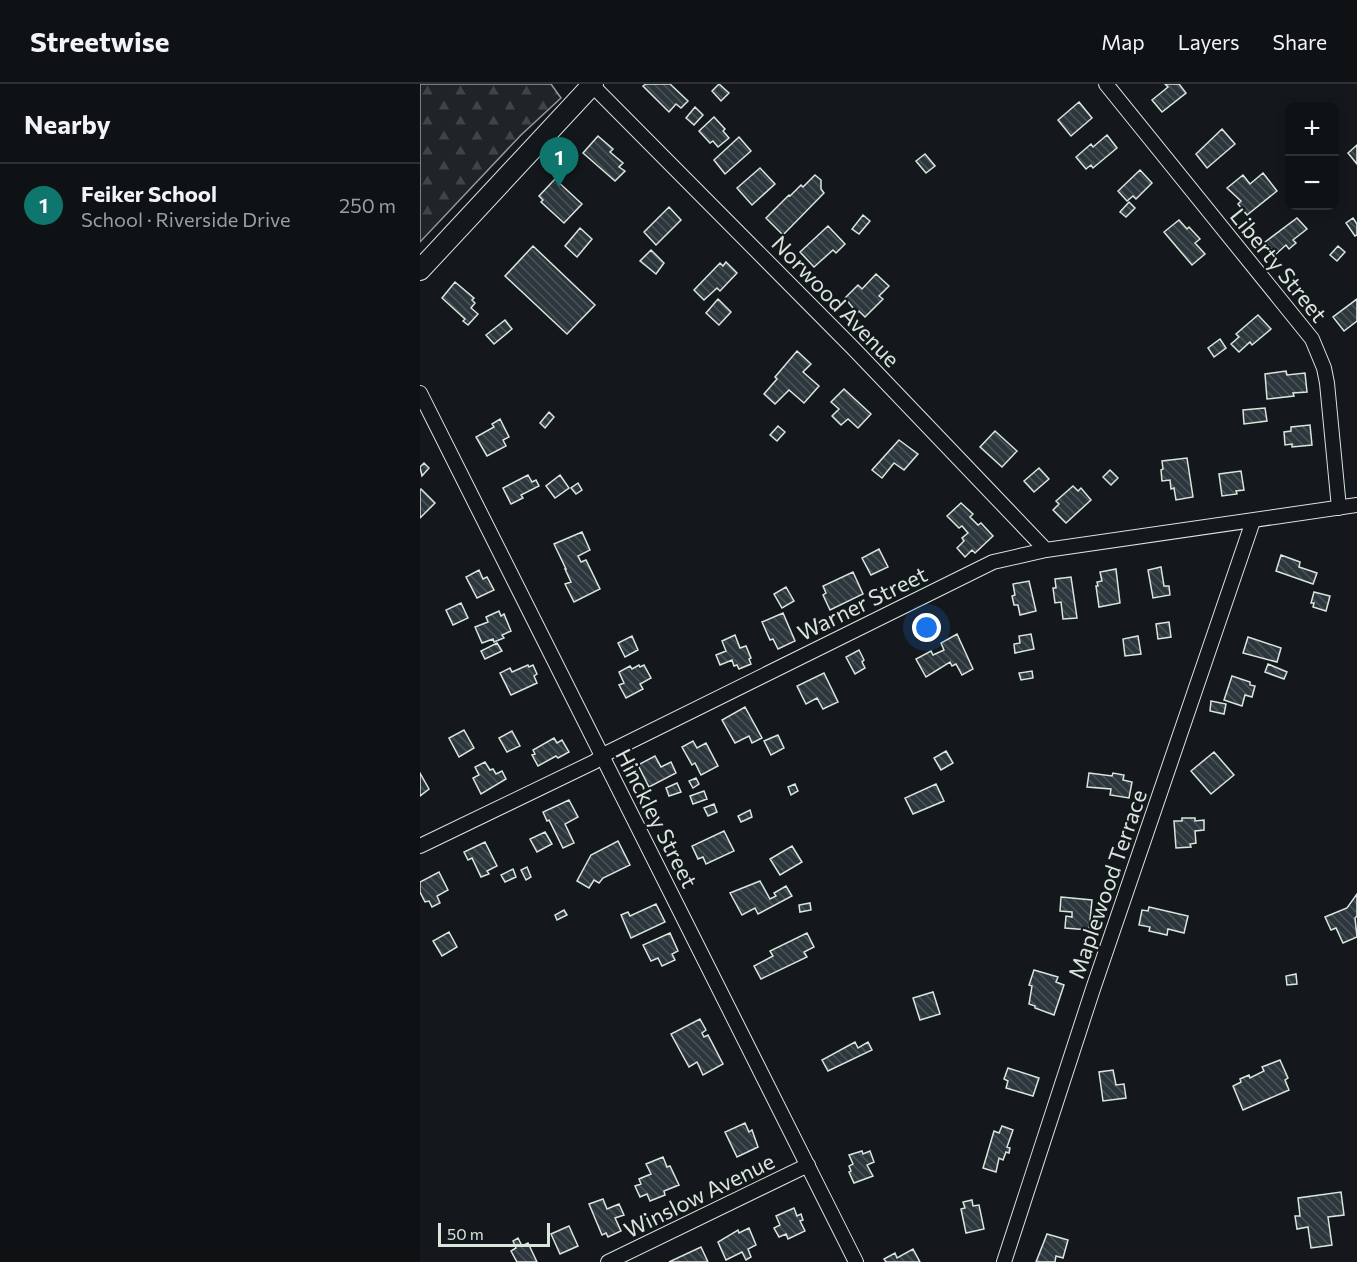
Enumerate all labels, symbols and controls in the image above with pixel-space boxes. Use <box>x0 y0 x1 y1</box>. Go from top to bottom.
text: Streetwise <box>30 24 170 58</box>
text: Map <box>1101 29 1145 54</box>
text: Layers <box>1178 29 1240 54</box>
text: Share <box>1273 29 1327 54</box>
map controls <box>1285 102 1339 210</box>
button: + <box>1285 102 1339 156</box>
text: Nearby <box>24 108 111 139</box>
pin: 1 <box>540 138 578 187</box>
button: − <box>1285 156 1339 210</box>
text: Feiker School <box>81 180 217 207</box>
text: 1 <box>39 193 48 217</box>
text: 250 m <box>339 193 396 217</box>
street label: Liberty Street <box>1225 203 1333 327</box>
text: School · Riverside Drive <box>81 207 291 231</box>
street label: Norwood Avenue <box>766 230 906 372</box>
street label: Warner Street <box>793 560 931 646</box>
your location <box>912 613 941 642</box>
street label: Hinckley Street <box>610 744 704 892</box>
street label: Maplewood Terrace <box>1062 786 1152 982</box>
street label: Winslow Avenue <box>619 1147 779 1243</box>
scale bar <box>438 1220 550 1248</box>
text: 50 m <box>447 1224 484 1243</box>

